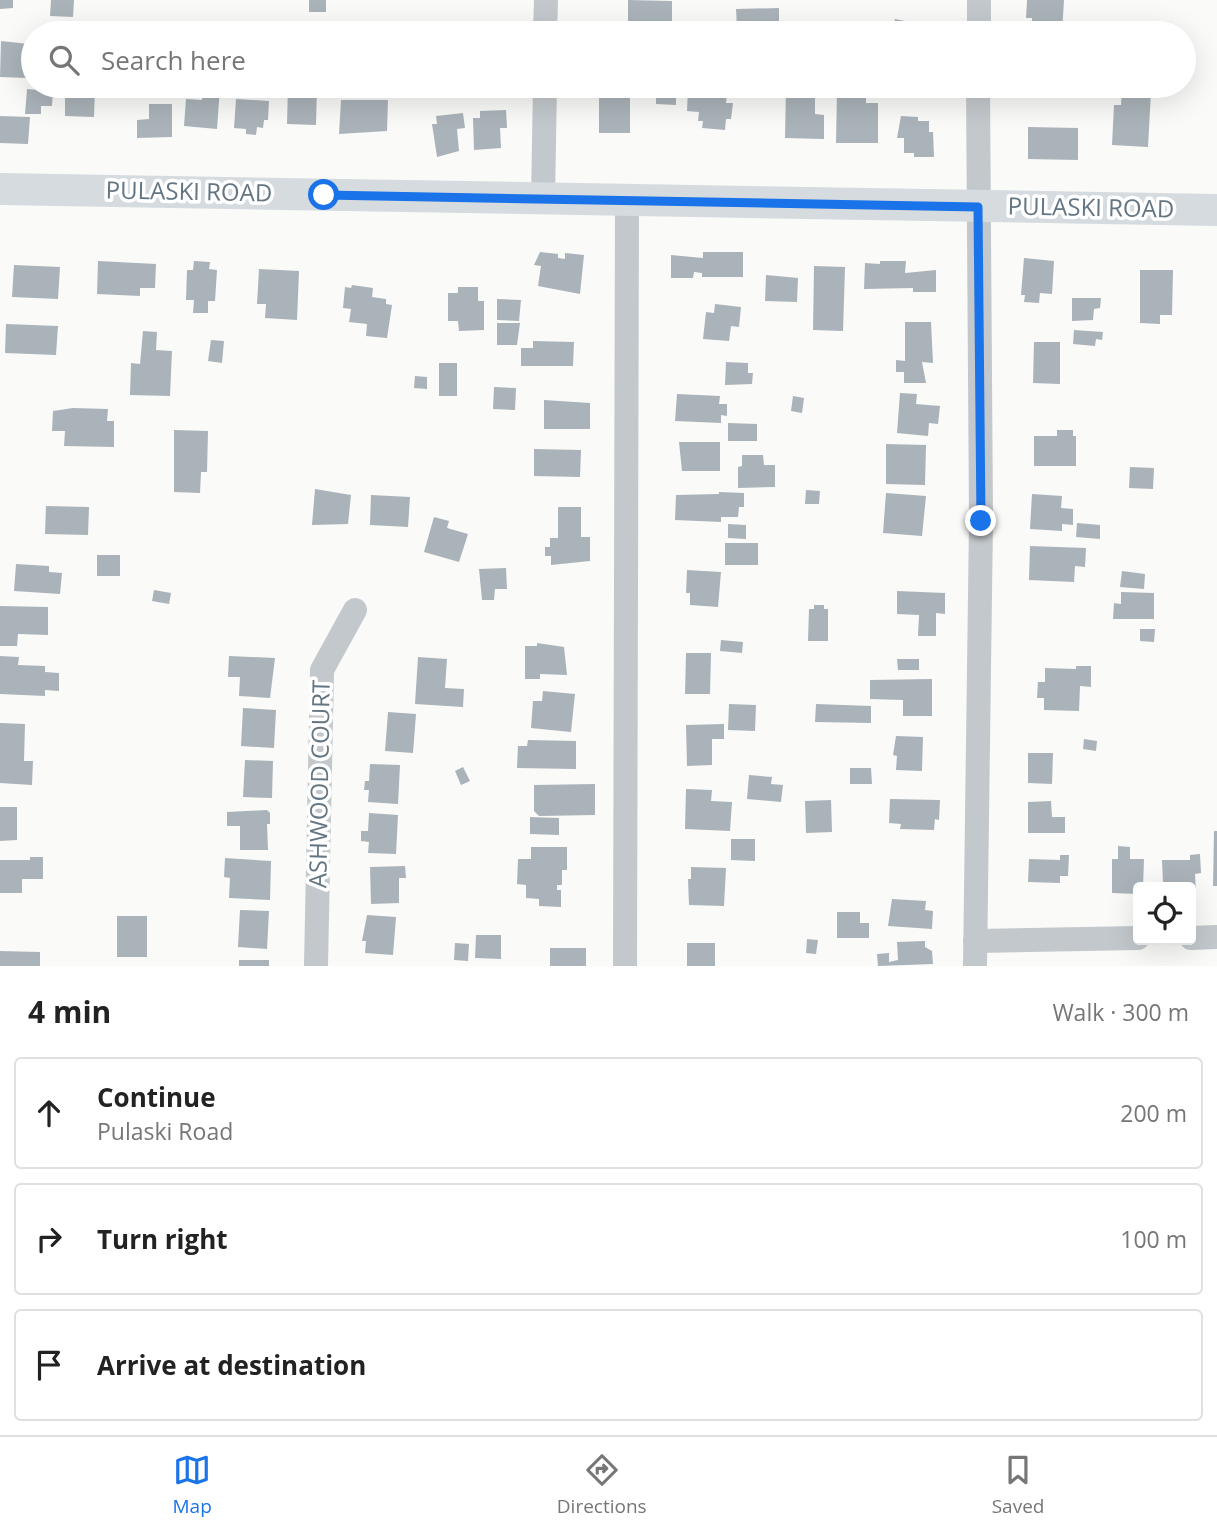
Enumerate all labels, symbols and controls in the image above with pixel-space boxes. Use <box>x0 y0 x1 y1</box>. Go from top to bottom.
search box <box>21 21 1196 98</box>
icon: search <box>45 41 83 79</box>
text: Search here <box>101 42 246 78</box>
street label: PULASKI ROAD <box>106 173 273 208</box>
route start <box>308 179 339 210</box>
street label: PULASKI ROAD <box>1008 189 1175 224</box>
route end <box>965 505 996 536</box>
street label: ASHWOOD COURT <box>300 679 337 888</box>
map controls <box>1133 882 1196 945</box>
button: locate <box>1133 882 1196 945</box>
text: 4 min <box>28 991 111 1032</box>
text: Walk · 300 m <box>1052 996 1189 1028</box>
text: Continue <box>97 1079 216 1115</box>
icon: ahead <box>30 1094 68 1132</box>
text: 200 m <box>1120 1097 1187 1129</box>
text: Pulaski Road <box>97 1115 233 1147</box>
icon: right <box>30 1220 68 1258</box>
text: Turn right <box>97 1221 228 1257</box>
text: 100 m <box>1120 1223 1187 1255</box>
icon: arrive <box>30 1346 68 1384</box>
text: Arrive at destination <box>97 1347 366 1383</box>
tab: Map <box>173 1451 212 1519</box>
tab: Directions <box>557 1451 647 1519</box>
tab: Saved <box>992 1451 1044 1519</box>

